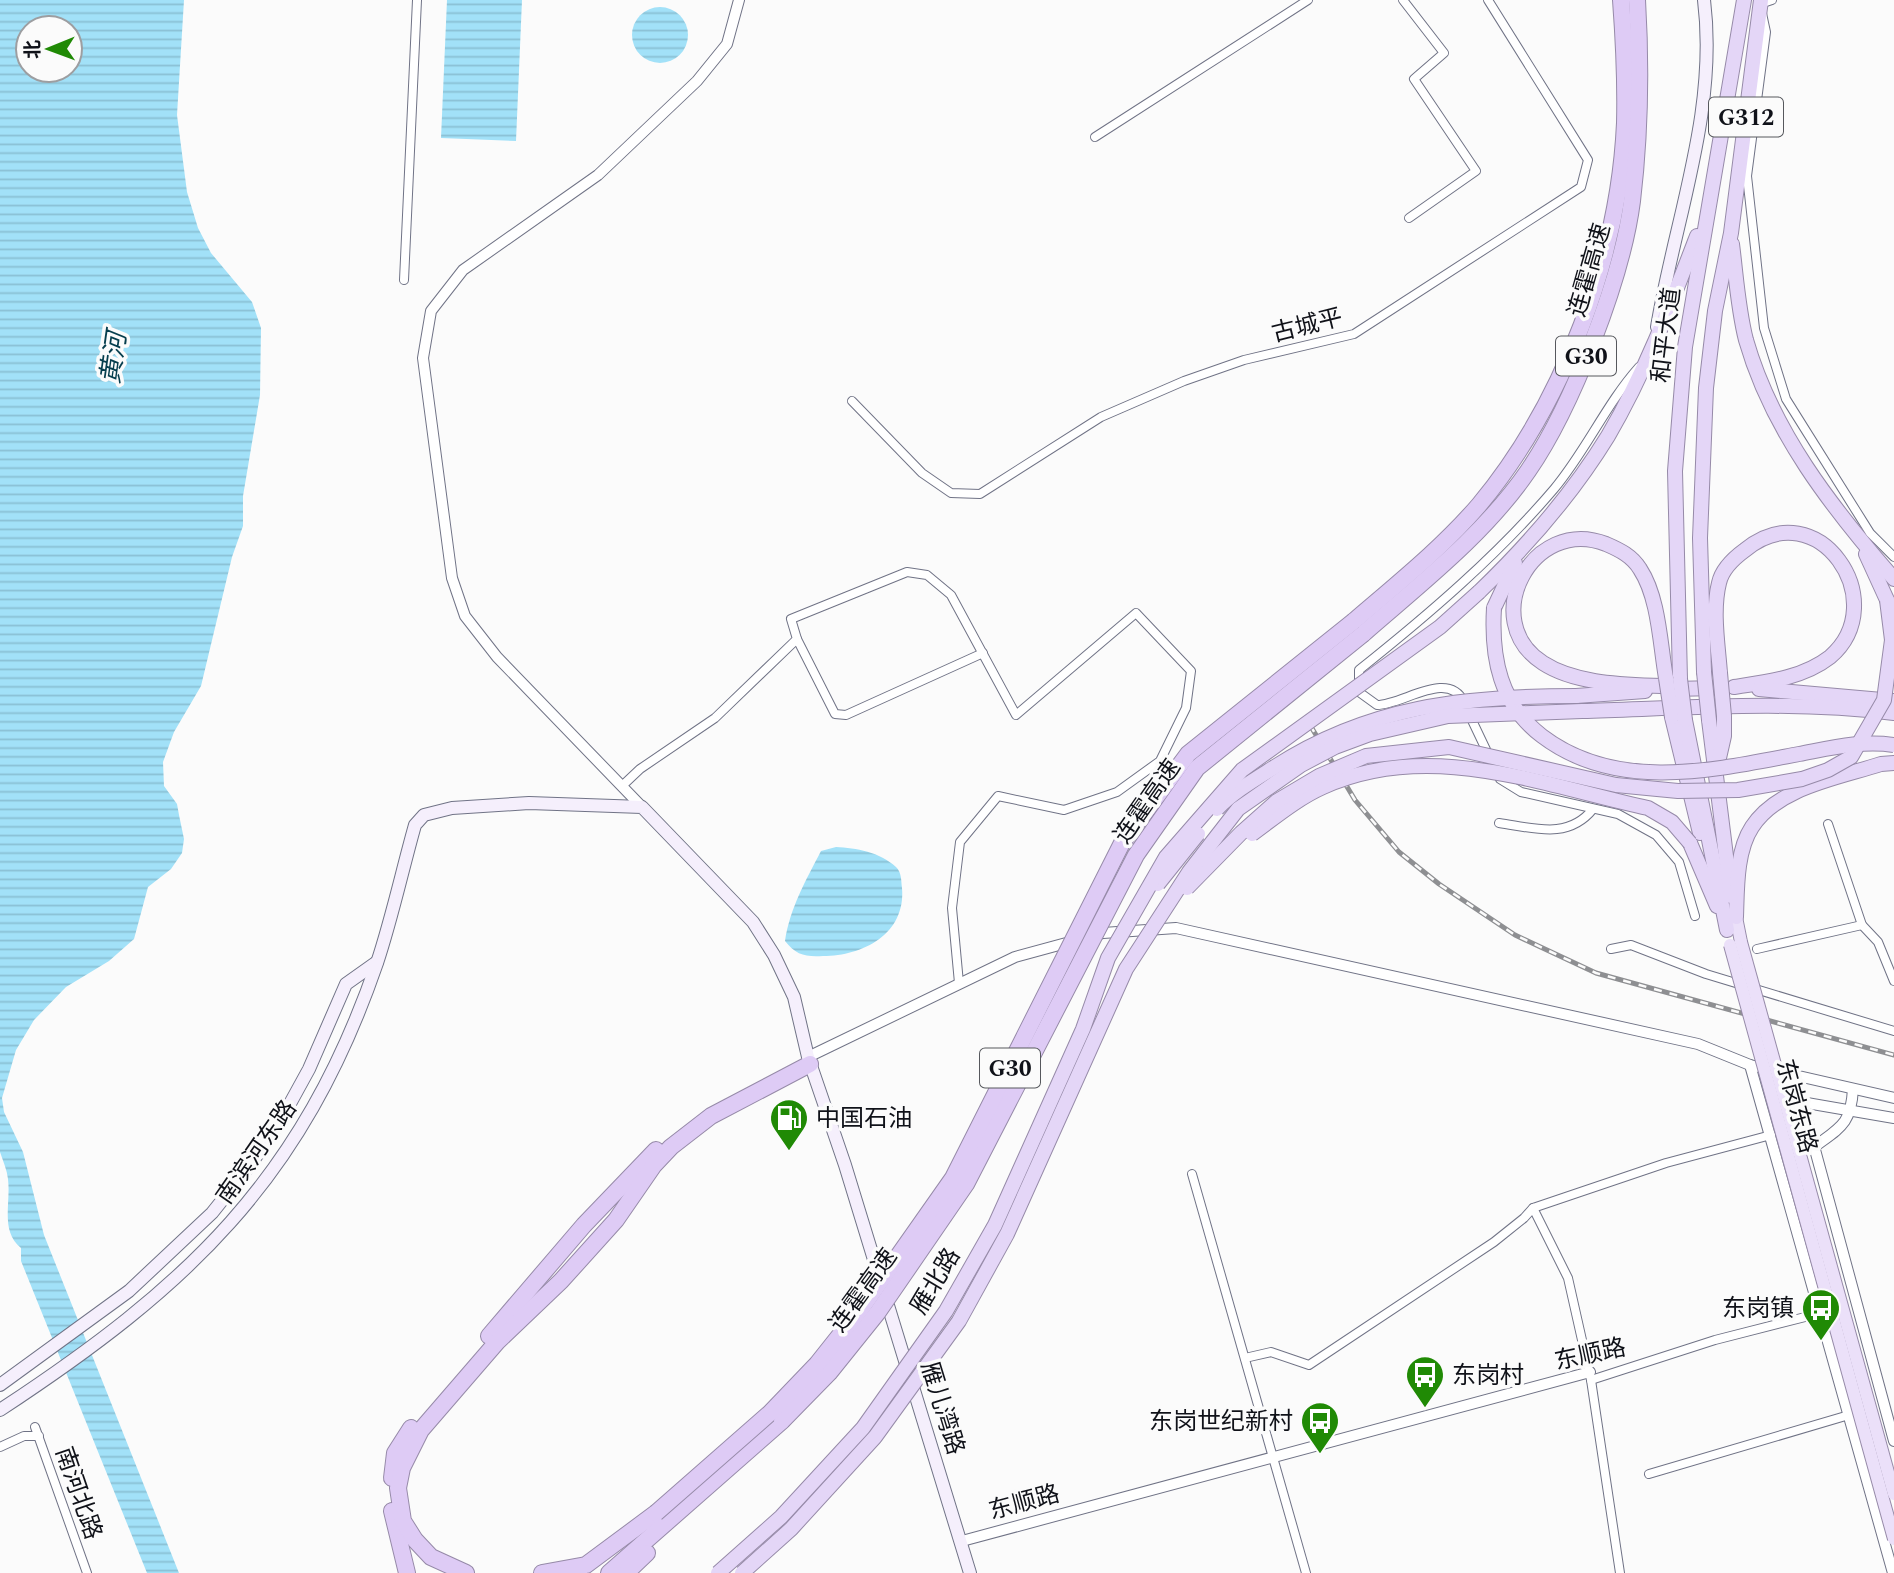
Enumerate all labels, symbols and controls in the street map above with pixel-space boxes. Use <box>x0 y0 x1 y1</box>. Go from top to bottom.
north arrow <box>14 14 84 84</box>
text: 北 <box>19 40 48 59</box>
road number: G312 <box>1709 98 1783 136</box>
street label: 连霍高速 <box>1559 219 1620 321</box>
street label: 和平大道 <box>1643 285 1691 385</box>
street label: 古城平 <box>1268 300 1347 352</box>
water label: 黄河 <box>91 325 138 387</box>
road number: G30 <box>1556 336 1616 376</box>
street label: 连霍高速 <box>1106 752 1190 851</box>
road number: G30 <box>980 1049 1040 1088</box>
street label: 东岗东路 <box>1766 1055 1826 1157</box>
street label: 南滨河东路 <box>208 1093 306 1212</box>
fuel station icon: 中国石油 <box>768 1097 810 1152</box>
place label: 中国石油 <box>816 1101 912 1137</box>
street label: 连霍高速 <box>821 1241 907 1340</box>
street label: 雁北路 <box>902 1241 970 1322</box>
bus stop icon: 东岗镇 <box>1800 1287 1842 1342</box>
place label: 东岗镇 <box>1722 1291 1794 1327</box>
street label: 东顺路 <box>1551 1330 1629 1380</box>
bus stop icon: 东岗村 <box>1404 1354 1446 1409</box>
street label: 雁儿湾路 <box>911 1357 973 1459</box>
place label: 东岗村 <box>1452 1358 1524 1394</box>
bus stop icon: 东岗世纪新村 <box>1299 1400 1341 1455</box>
place label: 东岗世纪新村 <box>1149 1404 1293 1440</box>
street label: 南河北路 <box>45 1442 111 1545</box>
street label: 东顺路 <box>985 1476 1064 1530</box>

